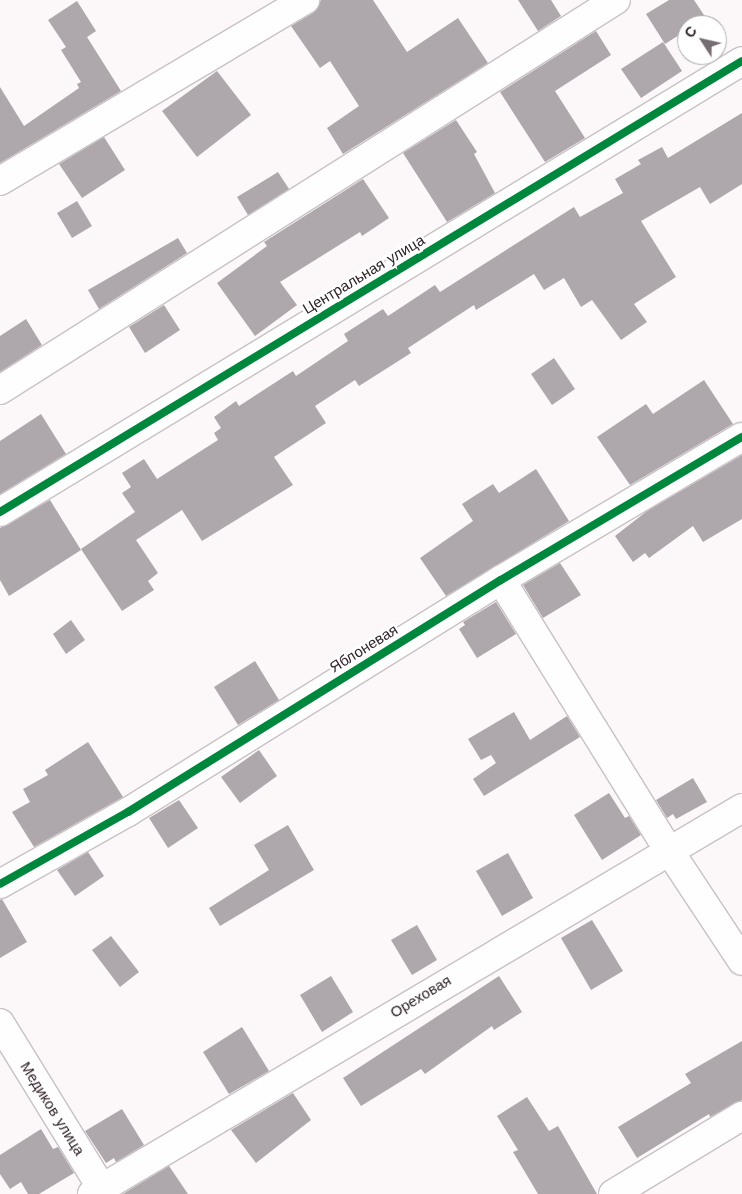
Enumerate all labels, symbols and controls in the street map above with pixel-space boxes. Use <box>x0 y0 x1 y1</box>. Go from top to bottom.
north arrow <box>677 15 727 65</box>
text: С <box>681 23 700 41</box>
street label: Центральная улица <box>300 232 428 318</box>
street label: Яблоневая <box>327 621 401 677</box>
street label: Ореховая <box>387 972 455 1022</box>
street label: Медиков улица <box>16 1059 88 1159</box>

